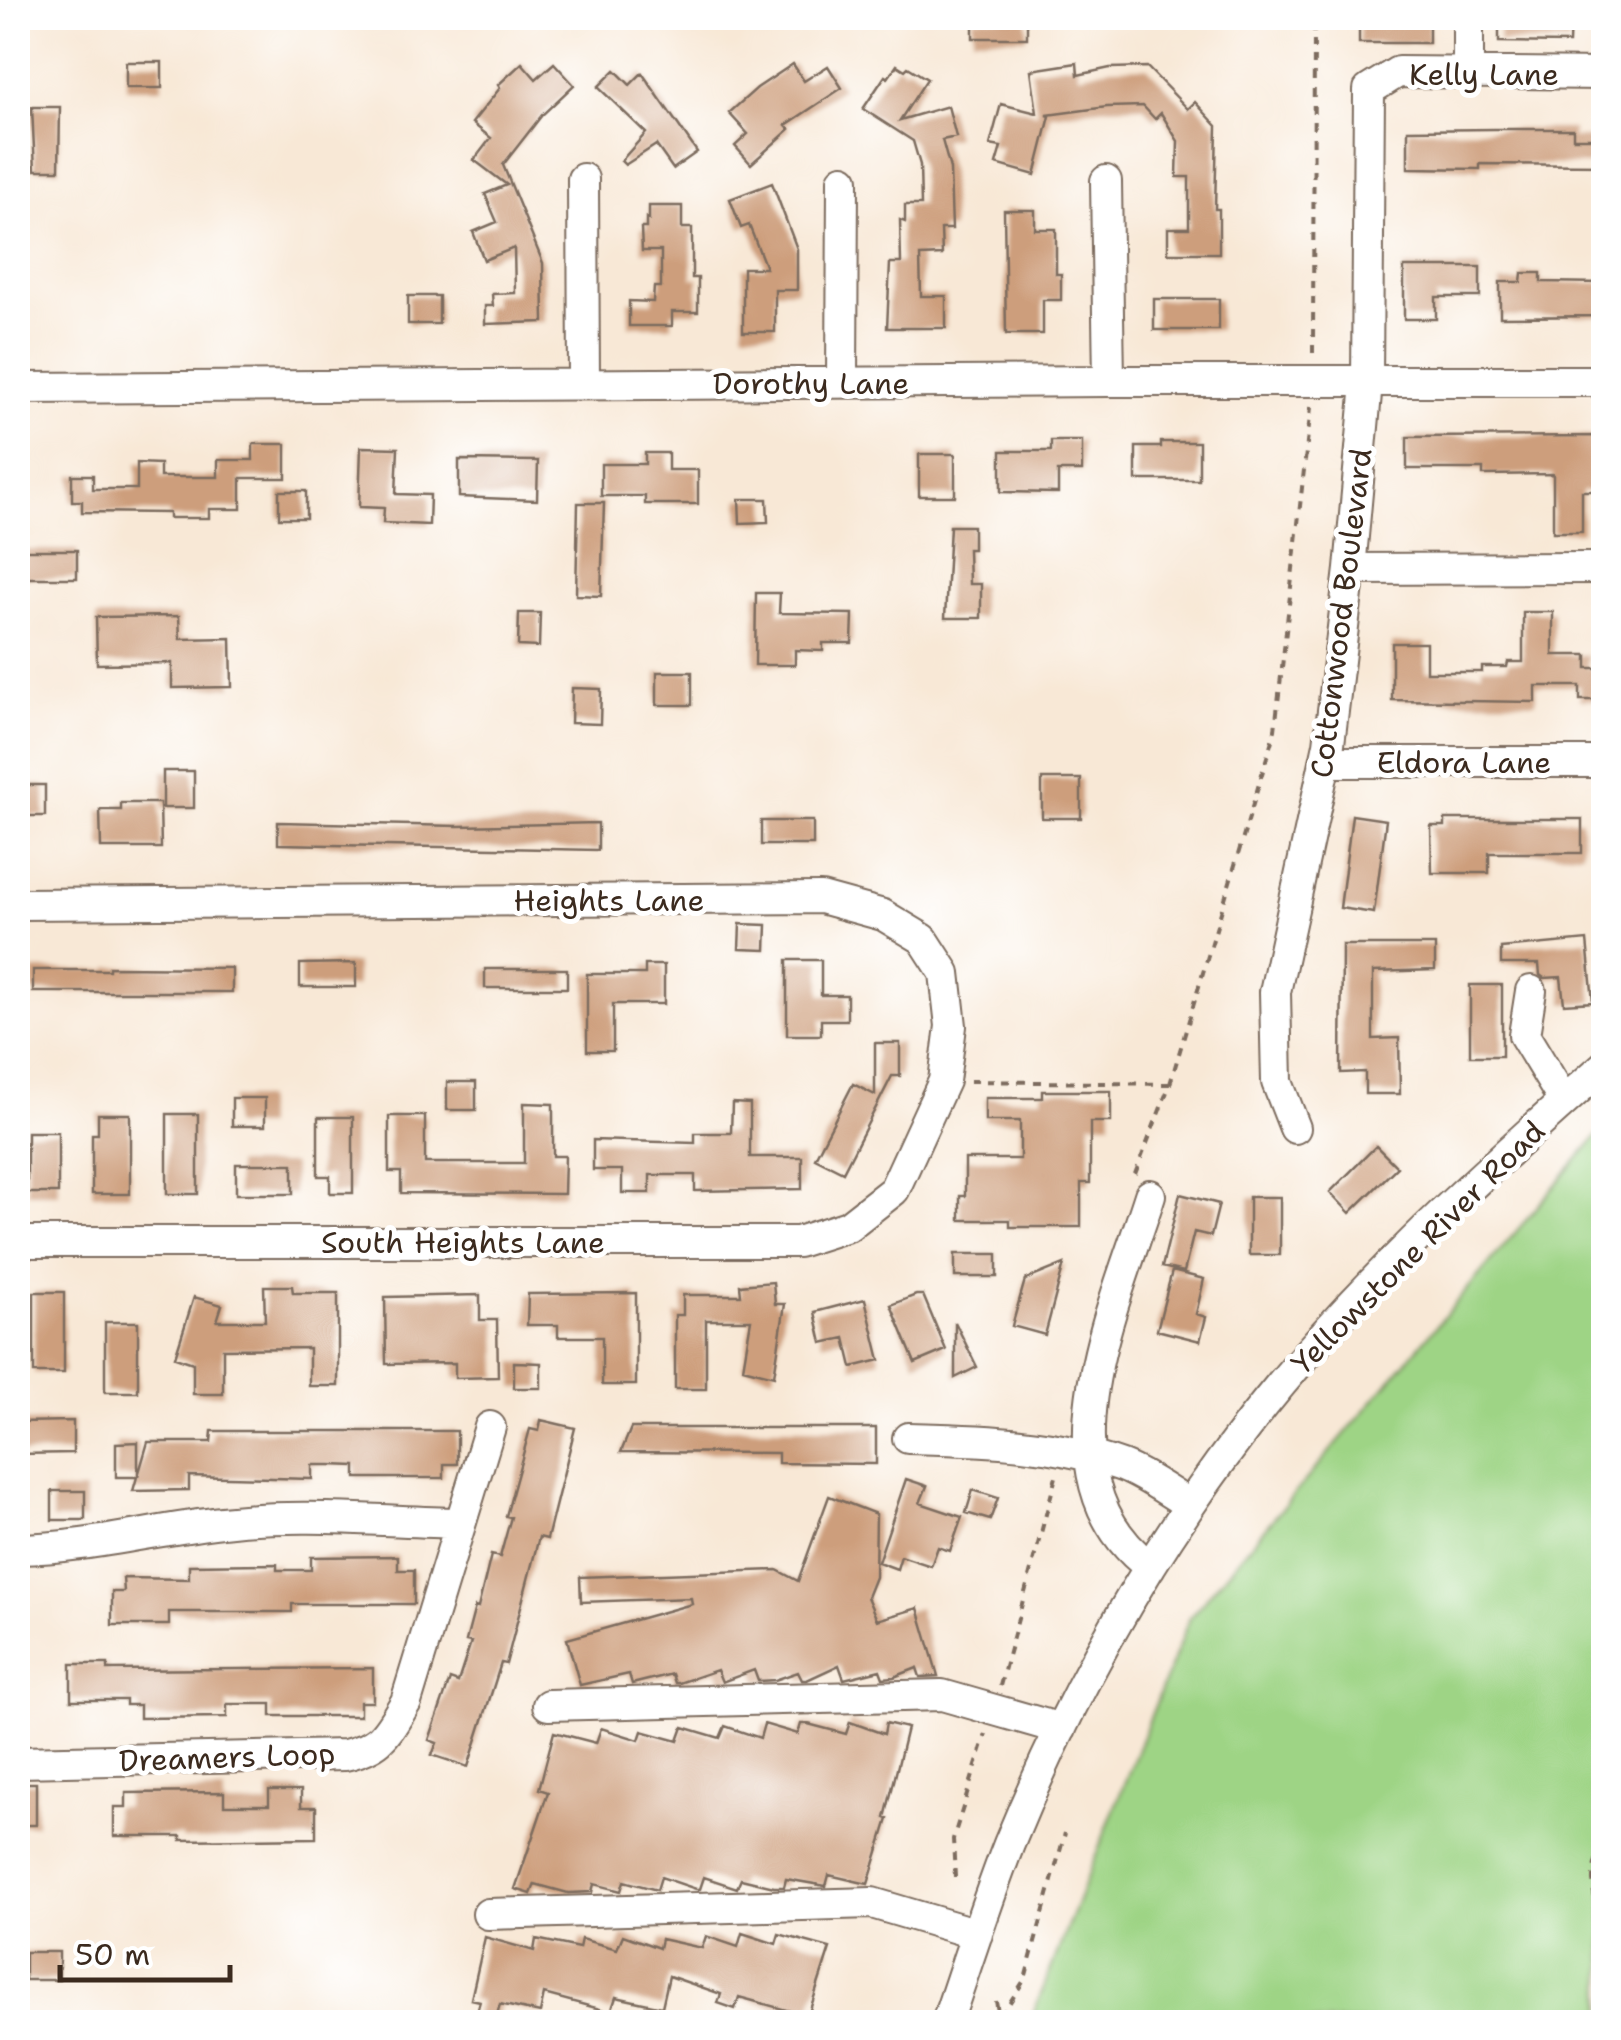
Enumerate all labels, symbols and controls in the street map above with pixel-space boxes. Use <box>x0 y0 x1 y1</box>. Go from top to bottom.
street label: Kelly Lane <box>1409 54 1559 95</box>
street label: Dorothy Lane <box>713 363 909 404</box>
street label: Cottonwood Boulevard <box>1300 446 1382 780</box>
street label: Eldora Lane <box>1377 742 1551 783</box>
street label: Heights Lane <box>514 880 704 921</box>
street label: Yellowstone River Road <box>1282 1111 1554 1383</box>
street label: South Heights Lane <box>321 1222 605 1263</box>
street label: Dreamers Loop <box>118 1733 336 1781</box>
scale bar <box>60 1920 230 1982</box>
text: 50 m <box>75 1934 150 1975</box>

